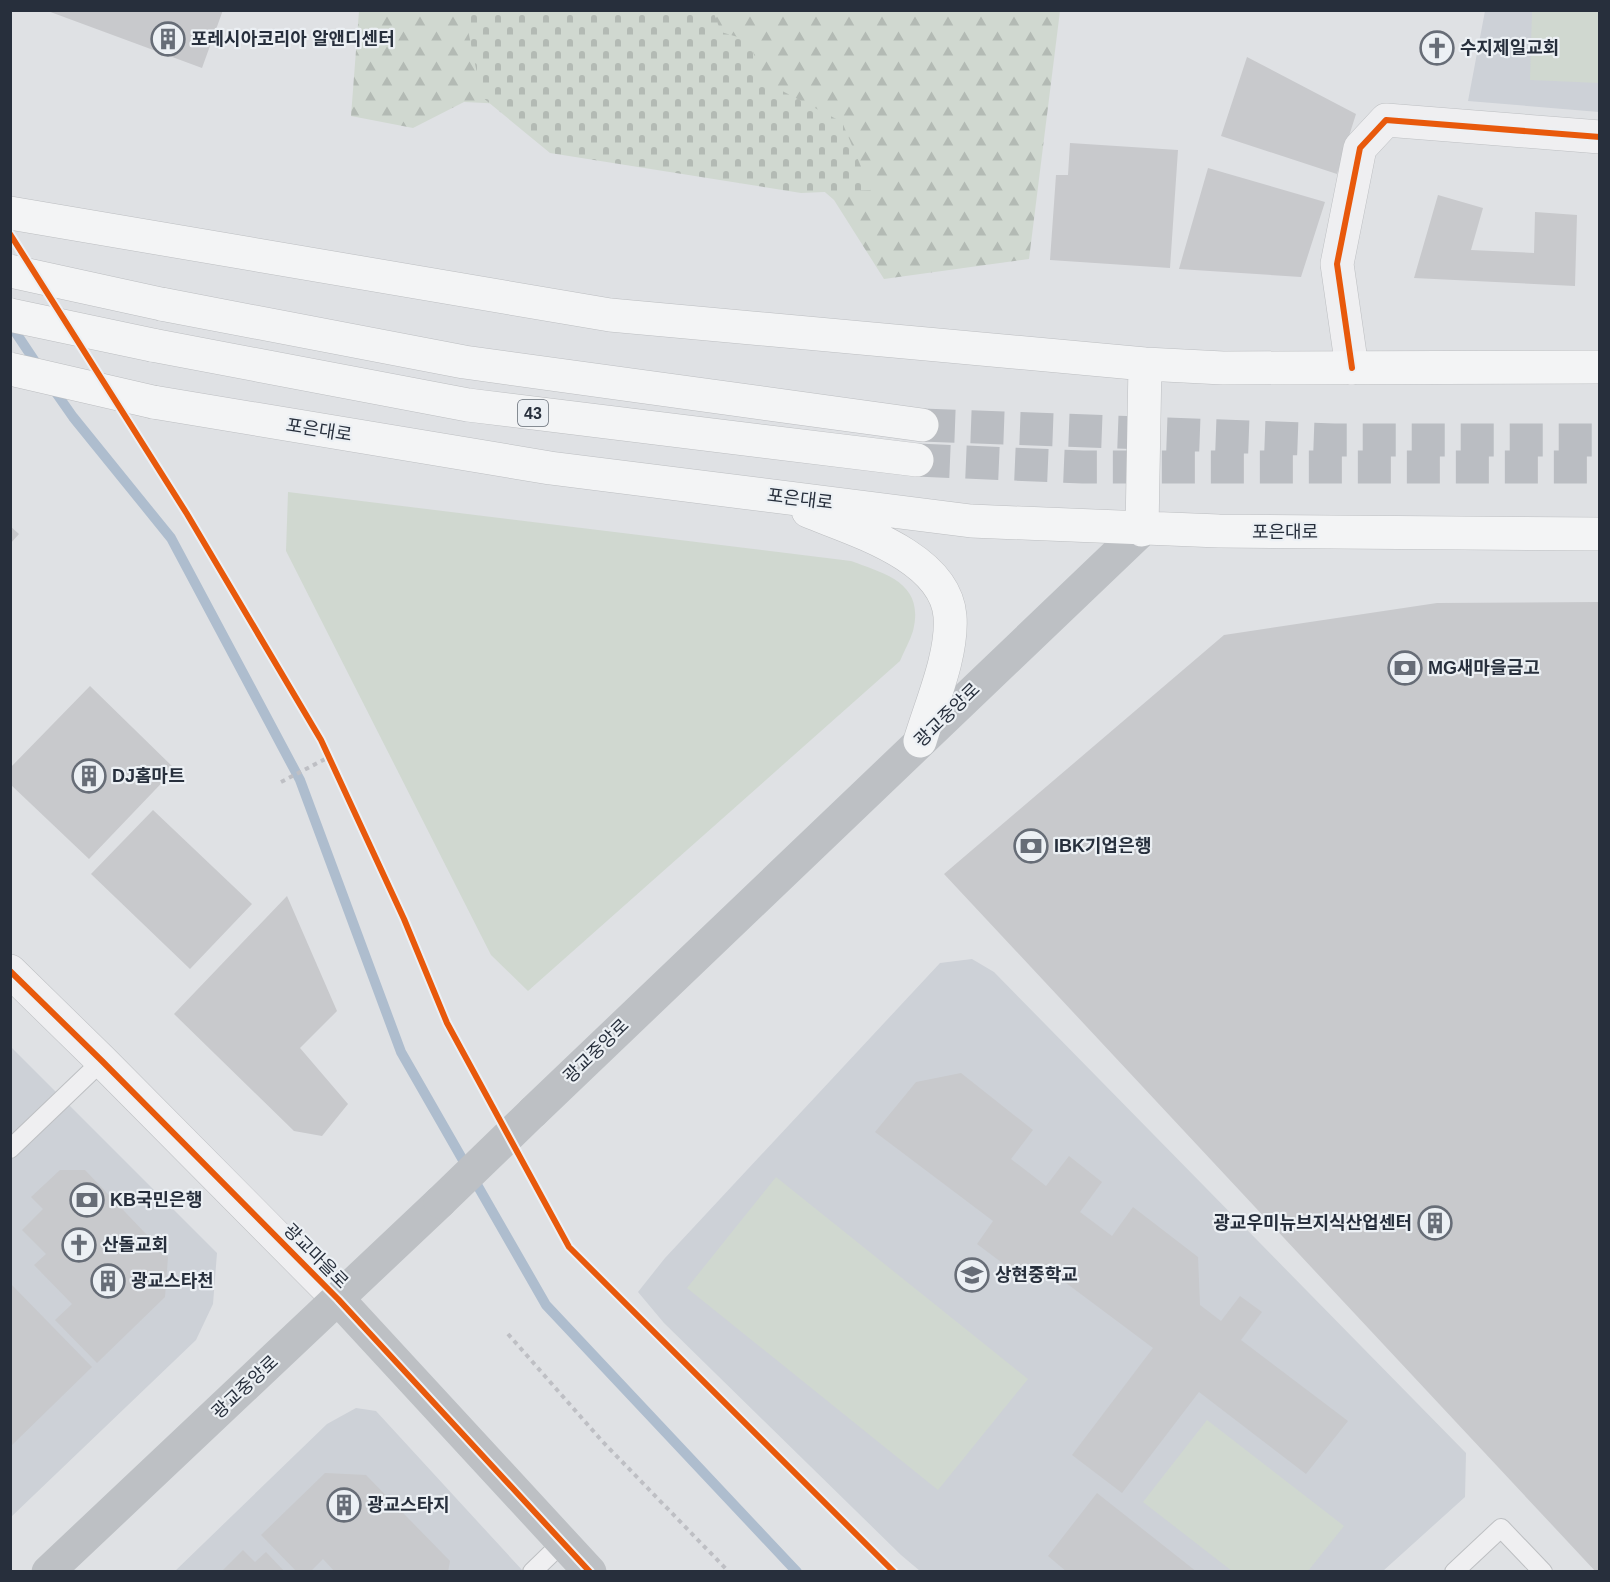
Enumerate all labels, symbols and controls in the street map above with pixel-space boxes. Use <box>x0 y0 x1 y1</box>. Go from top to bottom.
building icon: 포레시아코리아 알앤디센터 <box>150 21 186 57</box>
place label: 포레시아코리아 알앤디센터 <box>191 29 395 49</box>
church icon: 수지제일교회 <box>1419 30 1455 66</box>
place label: 수지제일교회 <box>1460 38 1559 58</box>
road number: 43 <box>518 400 548 426</box>
street label: 포은대로 <box>285 415 353 445</box>
street label: 포은대로 <box>766 485 834 513</box>
street label: 포은대로 <box>1252 522 1318 542</box>
bank icon: MG새마을금고 <box>1387 650 1423 686</box>
place label: MG새마을금고 <box>1428 658 1540 678</box>
street label: 광교중앙로 <box>910 679 984 751</box>
building icon: DJ홈마트 <box>71 758 107 794</box>
place label: DJ홈마트 <box>112 766 185 786</box>
bank icon: IBK기업은행 <box>1013 828 1049 864</box>
place label: IBK기업은행 <box>1054 836 1151 856</box>
street label: 광교중앙로 <box>559 1015 633 1087</box>
bank icon: KB국민은행 <box>69 1182 105 1218</box>
place label: KB국민은행 <box>110 1190 202 1210</box>
building icon: 광교우미뉴브지식산업센터 <box>1417 1205 1453 1241</box>
place label: 광교우미뉴브지식산업센터 <box>1213 1213 1412 1233</box>
street label: 광교마을로 <box>280 1220 352 1292</box>
church icon: 산돌교회 <box>61 1227 97 1263</box>
place label: 산돌교회 <box>102 1235 168 1255</box>
school or university icon: 상현중학교 <box>954 1257 990 1293</box>
building icon: 광교스타천 <box>90 1263 126 1299</box>
place label: 상현중학교 <box>995 1265 1078 1285</box>
place label: 광교스타천 <box>131 1271 214 1291</box>
street label: 광교중앙로 <box>208 1351 282 1423</box>
building icon: 광교스타지 <box>326 1487 362 1523</box>
place label: 광교스타지 <box>367 1495 450 1515</box>

